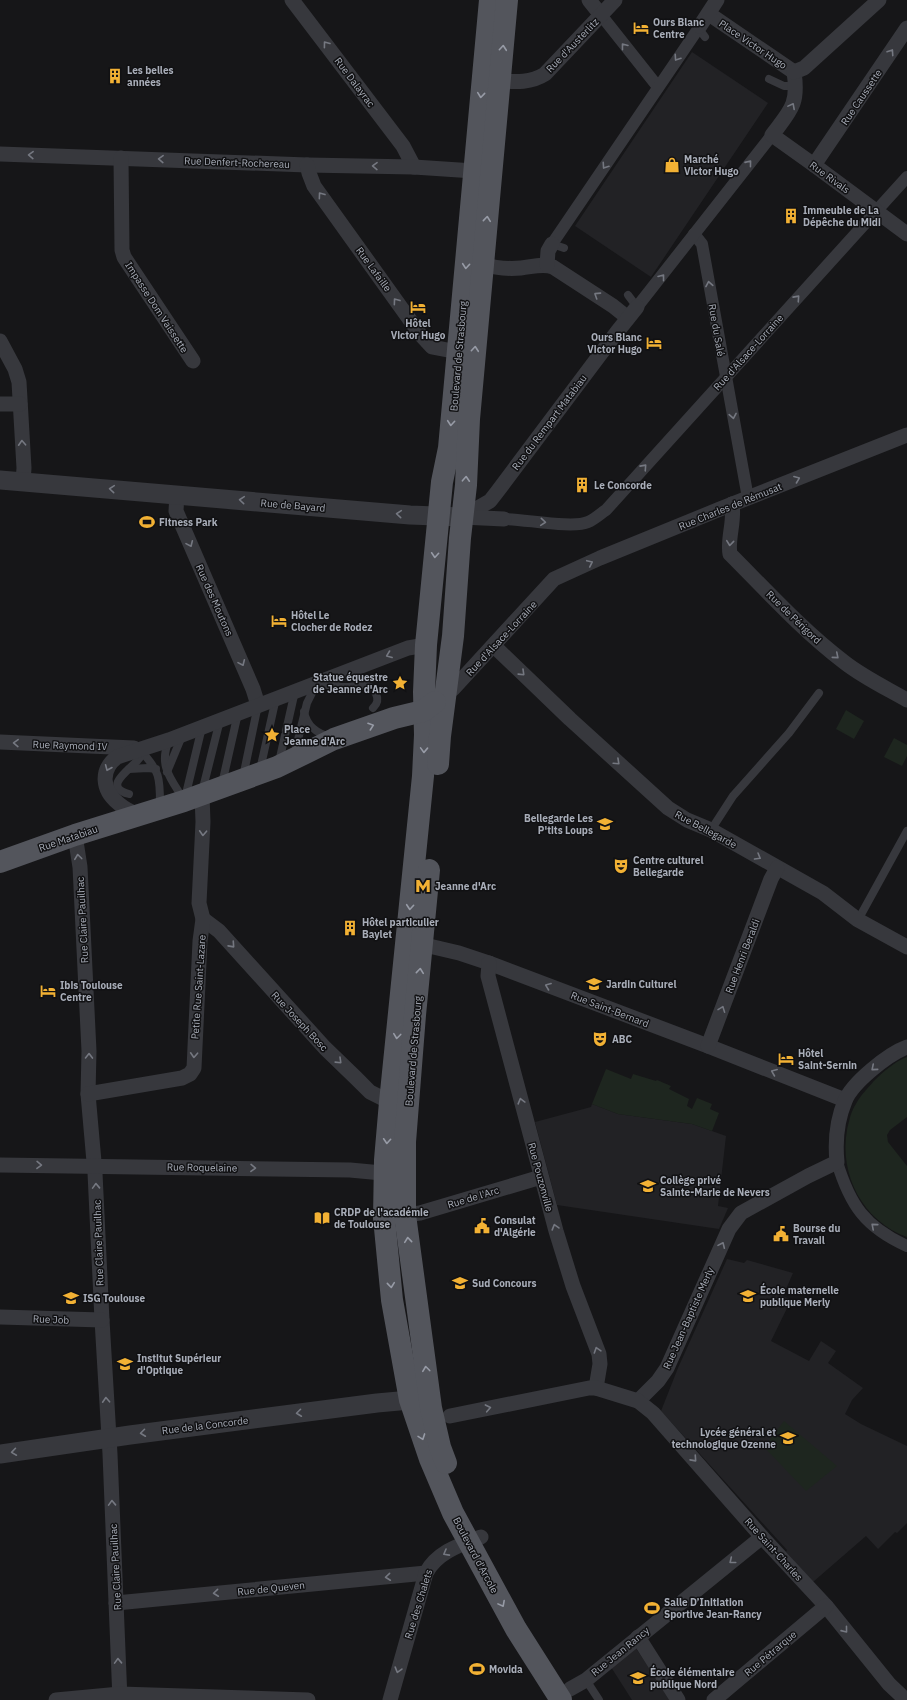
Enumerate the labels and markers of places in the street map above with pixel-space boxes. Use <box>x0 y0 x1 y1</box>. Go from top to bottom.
place label: Ours Blanc Centre <box>653 16 704 41</box>
hotel icon: Ours Blanc Centre <box>632 19 650 37</box>
place label: Les belles années <box>127 64 174 89</box>
building icon: Les belles années <box>106 67 124 85</box>
place label: Marché Victor Hugo <box>684 153 739 178</box>
shop icon: Marché Victor Hugo <box>663 156 681 174</box>
place label: Immeuble de La Dépêche du Midi <box>803 204 881 229</box>
building icon: Immeuble de La Dépêche du Midi <box>782 207 800 225</box>
hotel icon: Hôtel Victor Hugo <box>409 298 427 316</box>
place label: Hôtel Victor Hugo <box>391 317 446 342</box>
place label: Ours Blanc Victor Hugo <box>587 331 642 356</box>
hotel icon: Ours Blanc Victor Hugo <box>645 334 663 352</box>
building icon: Le Concorde <box>573 476 591 494</box>
place label: Le Concorde <box>594 479 652 492</box>
sports icon: Fitness Park <box>138 513 156 531</box>
place label: Fitness Park <box>159 516 218 529</box>
place label: Hôtel Le Clocher de Rodez <box>291 609 372 634</box>
hotel icon: Hôtel Le Clocher de Rodez <box>270 612 288 630</box>
place label: Statue équestre de Jeanne d'Arc <box>313 671 388 696</box>
place icon: Statue équestre de Jeanne d'Arc <box>391 674 409 692</box>
place label: Place Jeanne d'Arc <box>284 723 345 748</box>
place icon: Place Jeanne d'Arc <box>263 726 281 744</box>
place label: Bellegarde Les P'tits Loups <box>524 812 593 837</box>
school or university icon: Bellegarde Les P'tits Loups <box>596 815 614 833</box>
place label: Centre culturel Bellegarde <box>633 854 703 879</box>
theatre icon: Centre culturel Bellegarde <box>612 857 630 875</box>
metro station icon: Jeanne d'Arc <box>414 877 432 895</box>
place label: Jeanne d'Arc <box>435 880 496 893</box>
place label: Hôtel particulier Baylet <box>362 916 439 941</box>
building icon: Hôtel particulier Baylet <box>341 919 359 937</box>
school or university icon: Jardin Culturel <box>585 975 603 993</box>
place label: Jardin Culturel <box>606 978 676 991</box>
place label: Ibis Toulouse Centre <box>60 979 123 1004</box>
hotel icon: Ibis Toulouse Centre <box>39 982 57 1000</box>
theatre icon: ABC <box>591 1030 609 1048</box>
place label: ABC <box>612 1033 633 1046</box>
place label: Hôtel Saint-Sernin <box>798 1047 857 1072</box>
hotel icon: Hôtel Saint-Sernin <box>777 1050 795 1068</box>
place label: Collège privé Sainte-Marie de Nevers <box>660 1174 770 1199</box>
school or university icon: Collège privé Sainte-Marie de Nevers <box>639 1177 657 1195</box>
place label: CRDP de l'académie de Toulouse <box>334 1206 429 1231</box>
library icon: CRDP de l'académie de Toulouse <box>313 1209 331 1227</box>
place label: Consulat d'Algérie <box>494 1214 536 1239</box>
public building icon: Consulat d'Algérie <box>473 1217 491 1235</box>
place label: Bourse du Travail <box>793 1222 840 1247</box>
public building icon: Bourse du Travail <box>772 1225 790 1243</box>
school or university icon: Sud Concours <box>451 1274 469 1292</box>
place label: Sud Concours <box>472 1277 537 1290</box>
place label: École maternelle publique Merly <box>760 1282 839 1309</box>
school or university icon: École maternelle publique Merly <box>739 1287 757 1305</box>
school or university icon: ISG Toulouse <box>62 1289 80 1307</box>
place label: ISG Toulouse <box>83 1292 146 1305</box>
place label: Institut Supérieur d'Optique <box>137 1352 221 1377</box>
school or university icon: Institut Supérieur d'Optique <box>116 1355 134 1373</box>
place label: Lycée général et technologique Ozenne <box>671 1426 776 1451</box>
school or university icon: Lycée général et technologique Ozenne <box>779 1429 797 1447</box>
place label: Salle D’Initiation Sportive Jean-Rancy <box>664 1596 762 1621</box>
sports icon: Salle D’Initiation Sportive Jean-Rancy <box>643 1599 661 1617</box>
sports icon: Movida <box>468 1660 486 1678</box>
place label: Movida <box>489 1663 523 1676</box>
place label: École élémentaire publique Nord <box>650 1664 735 1691</box>
school or university icon: École élémentaire publique Nord <box>629 1669 647 1687</box>

